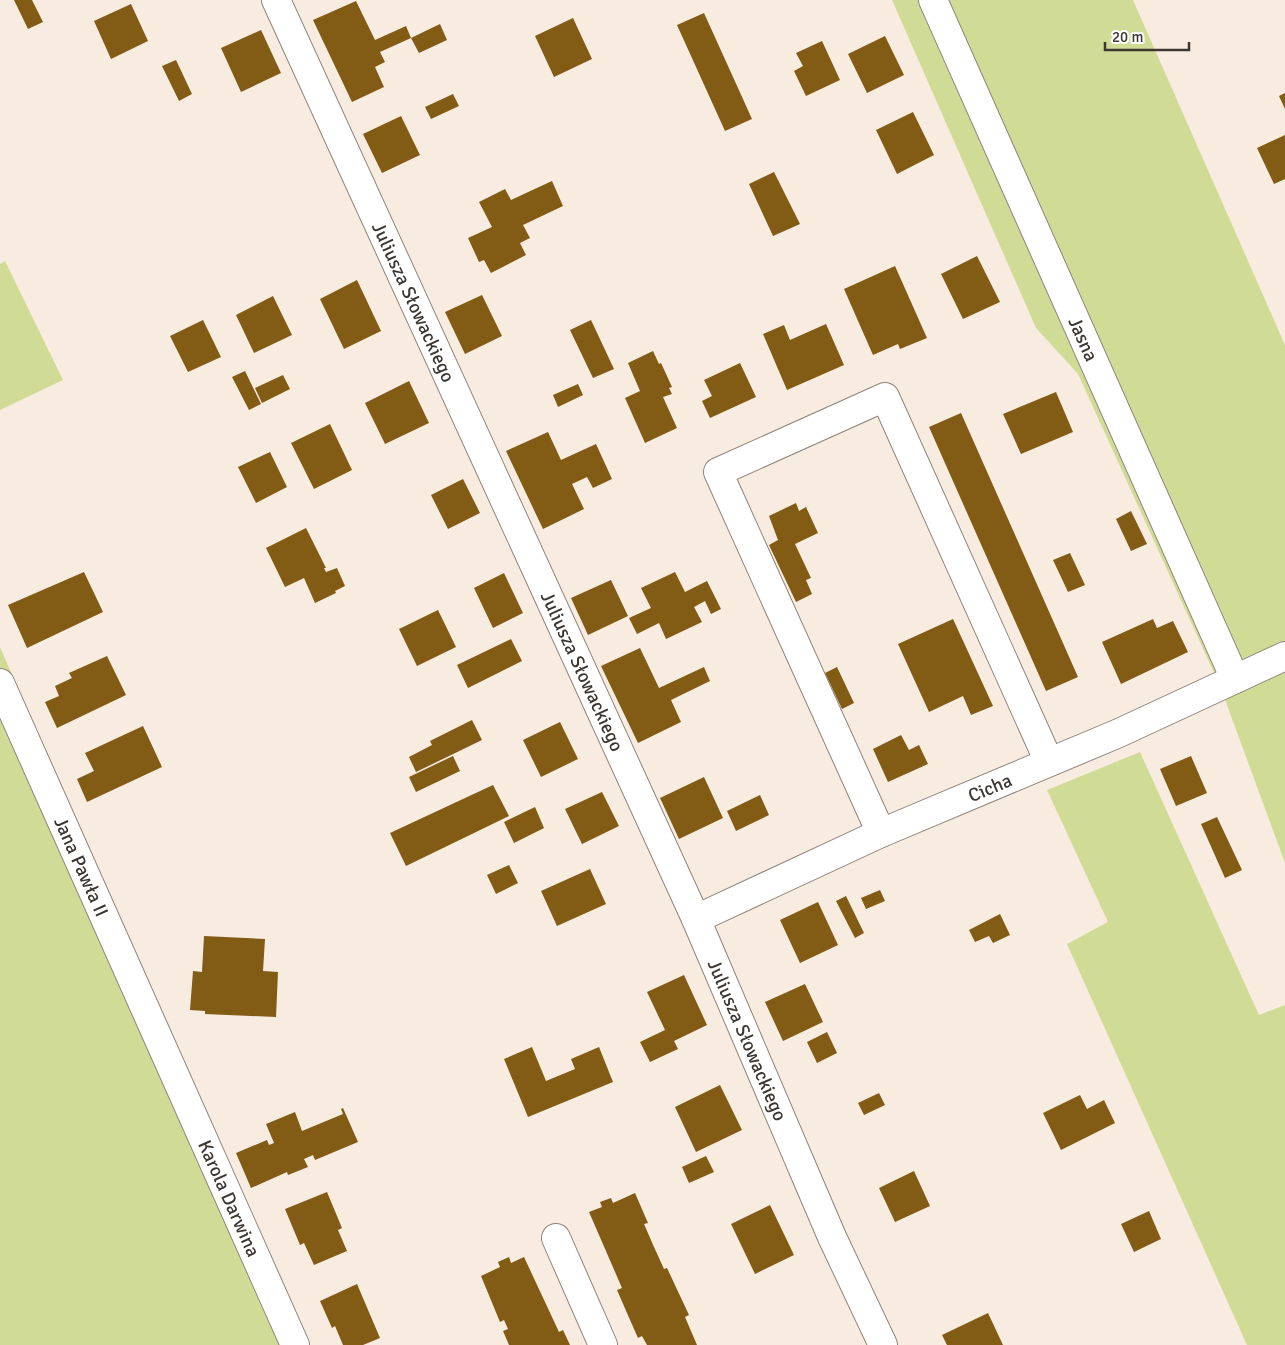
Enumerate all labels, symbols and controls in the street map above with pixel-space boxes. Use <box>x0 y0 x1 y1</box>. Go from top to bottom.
scale bar <box>1105 20 1189 52</box>
text: 20 m <box>1112 28 1143 46</box>
street label: Juliusza Słowackiego <box>366 219 460 386</box>
street label: Jasna <box>1063 313 1103 365</box>
street label: Juliusza Słowackiego <box>535 588 629 756</box>
street label: Cicha <box>964 768 1016 808</box>
street label: Jana Pawła II <box>48 813 114 921</box>
street label: Juliusza Słowackiego <box>702 956 792 1125</box>
street label: Karola Darwina <box>192 1136 265 1261</box>

